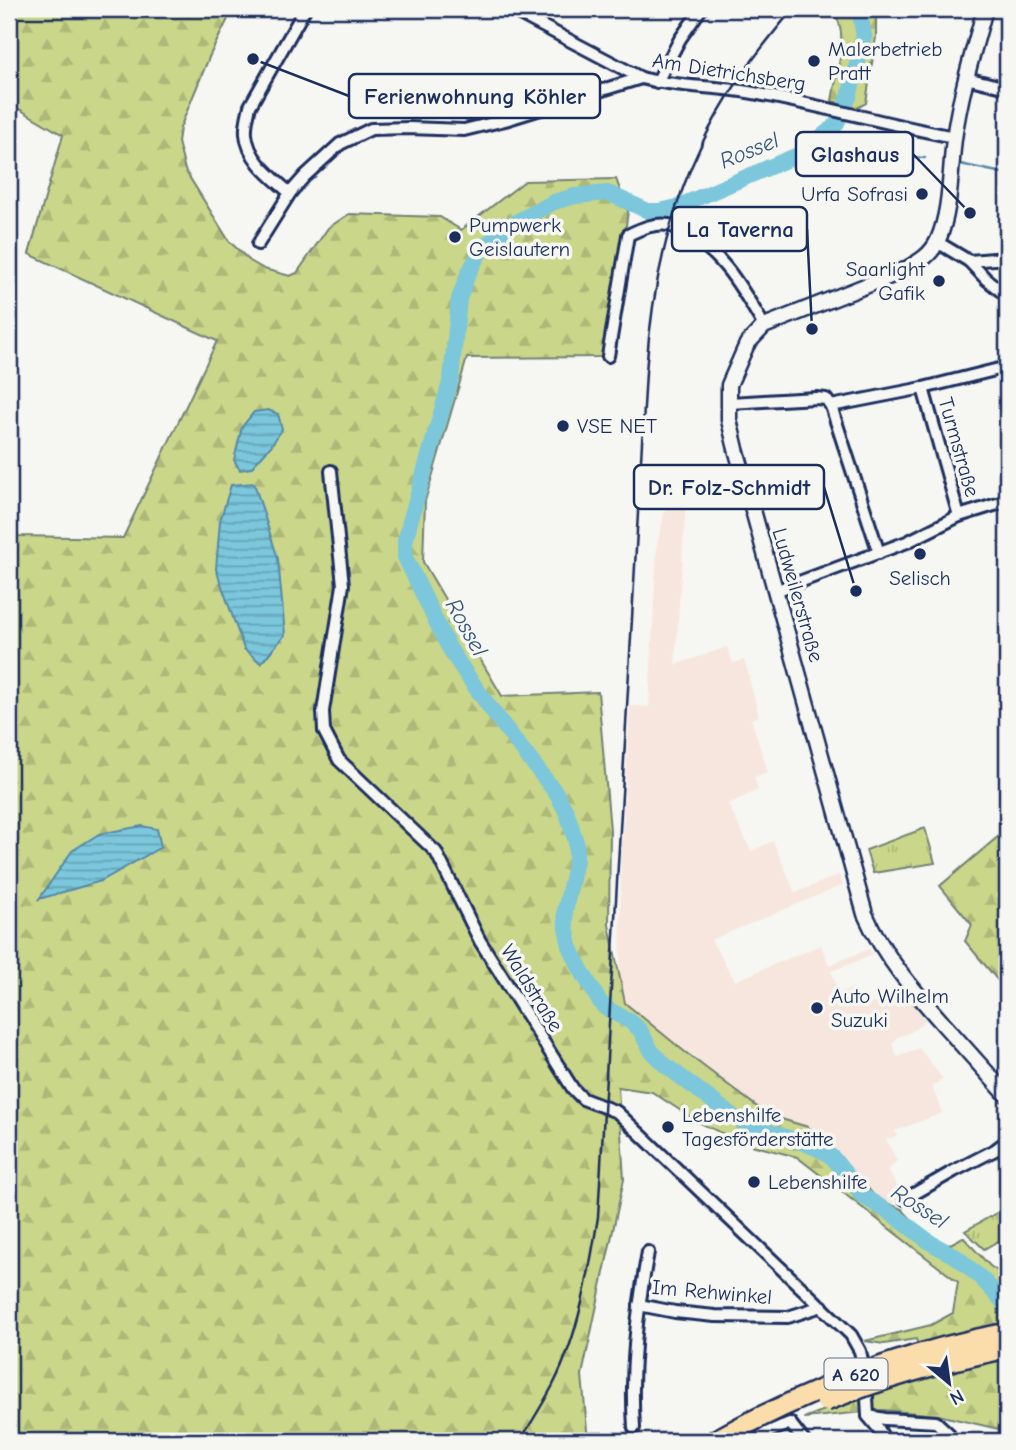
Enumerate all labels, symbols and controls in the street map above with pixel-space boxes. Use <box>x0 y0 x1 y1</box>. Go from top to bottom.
place label: Malerbetrieb Pratt <box>828 37 943 85</box>
street label: Am Dietrichsberg <box>651 48 807 96</box>
marker: Malerbetrieb Pratt <box>806 53 822 69</box>
callout: Ferienwohnung Köhler <box>349 74 600 118</box>
text: Ferienwohnung Köhler <box>364 83 587 110</box>
water label: Rossel <box>716 126 784 175</box>
callout: Glashaus <box>796 132 913 176</box>
text: Glashaus <box>811 141 900 168</box>
place label: Urfa Sofrasi <box>801 182 908 206</box>
marker: Urfa Sofrasi <box>914 186 930 202</box>
callout: La Taverna <box>672 207 807 251</box>
place label: Pumpwerk Geislautern <box>469 213 570 261</box>
text: La Taverna <box>686 216 794 243</box>
marker: Pumpwerk Geislautern <box>447 229 463 245</box>
place label: Saarlight Gafik <box>846 257 926 305</box>
marker: Saarlight Gafik <box>931 273 947 289</box>
street label: Turmstraße <box>933 394 985 500</box>
place label: VSE NET <box>577 414 657 438</box>
marker: VSE NET <box>555 418 571 434</box>
callout: Dr. Folz-Schmidt <box>634 465 824 509</box>
text: Dr. Folz-Schmidt <box>648 474 811 501</box>
street label: Ludweilerstraße <box>767 525 829 665</box>
marker: Selisch <box>912 546 928 562</box>
place label: Selisch <box>889 566 951 590</box>
water label: Rossel <box>440 594 494 662</box>
street label: Waldstraße <box>496 940 568 1036</box>
place label: Auto Wilhelm Suzuki <box>831 984 949 1032</box>
marker: Auto Wilhelm Suzuki <box>809 1000 825 1016</box>
place label: Lebenshilfe Tagesförderstätte <box>682 1103 834 1151</box>
marker: Lebenshilfe Tagesförderstätte <box>660 1119 676 1135</box>
place label: Lebenshilfe <box>768 1170 867 1194</box>
marker: Lebenshilfe <box>746 1174 762 1190</box>
water label: Rossel <box>887 1178 954 1235</box>
street label: Im Rehwinkel <box>651 1275 773 1309</box>
north arrow <box>914 1348 984 1418</box>
road number: A 620 <box>824 1358 888 1390</box>
text: N <box>946 1384 968 1410</box>

